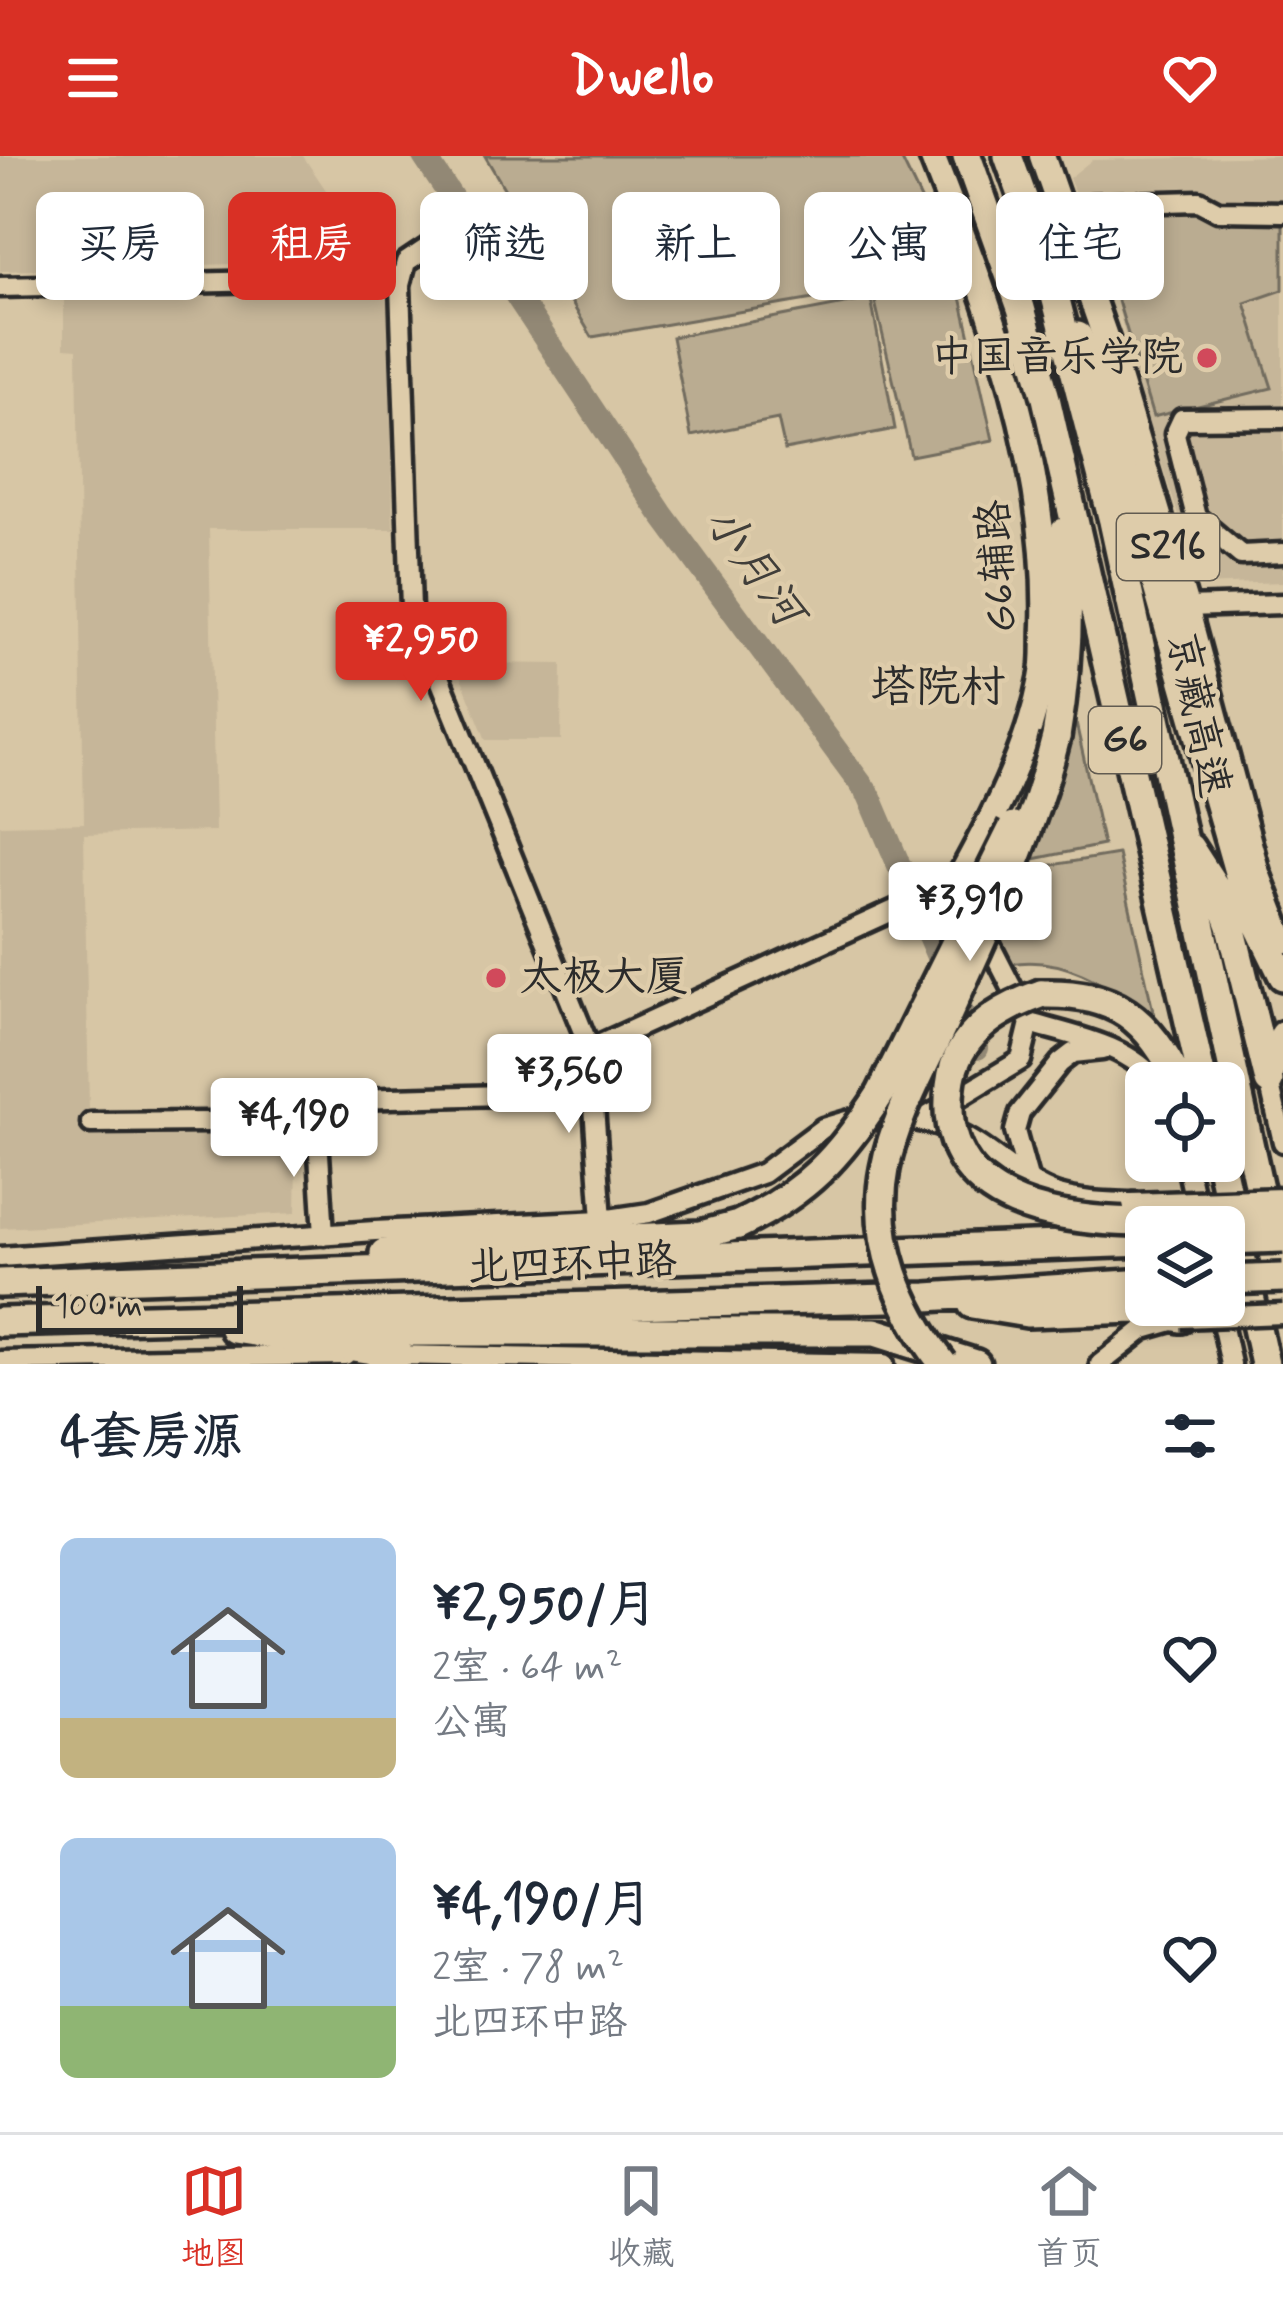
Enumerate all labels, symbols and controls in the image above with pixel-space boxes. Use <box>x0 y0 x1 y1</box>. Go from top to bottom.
text: Dwello <box>569 43 714 114</box>
icon: menu <box>60 45 126 111</box>
icon: heart <box>1157 45 1223 111</box>
chip: 买房 <box>36 192 204 300</box>
chip: 租房 <box>228 192 396 300</box>
chip: 筛选 <box>420 192 588 300</box>
chip: 新上 <box>612 192 780 300</box>
chip: 公寓 <box>804 192 972 300</box>
chip: 住宅 <box>996 192 1164 300</box>
place label: 中国音乐学院 <box>931 331 1183 386</box>
marker: 中国音乐学院 <box>1194 345 1220 371</box>
water label: 小月河 <box>689 495 821 645</box>
street label: G6辅路 <box>967 498 1031 634</box>
road number: S216 <box>1117 514 1219 580</box>
pin: ¥2,950 <box>323 602 519 704</box>
text: ¥2,950 <box>363 615 479 666</box>
street label: 京藏高速 <box>1153 627 1241 803</box>
district label: 塔院村 <box>870 659 1006 718</box>
road number: G6 <box>1089 707 1161 773</box>
pin: ¥3,910 <box>872 862 1068 964</box>
text: ¥3,910 <box>916 875 1024 926</box>
place label: 太极大厦 <box>520 951 688 1006</box>
marker: 太极大厦 <box>483 965 509 991</box>
pin: ¥3,560 <box>471 1034 667 1136</box>
text: ¥3,560 <box>514 1047 624 1098</box>
map controls <box>1125 1062 1245 1326</box>
button: locate <box>1125 1062 1245 1182</box>
pin: ¥4,190 <box>196 1078 392 1180</box>
text: ¥4,190 <box>238 1091 350 1142</box>
button: layers <box>1125 1206 1245 1326</box>
street label: 北四环中路 <box>466 1234 678 1296</box>
scale bar <box>36 1280 243 1333</box>
text: 100 m <box>54 1285 143 1329</box>
icon: filters <box>1157 1403 1223 1469</box>
text: 4套房源 <box>60 1406 243 1472</box>
text: ¥2,950/月 <box>432 1573 658 1639</box>
icon: home <box>156 1586 300 1730</box>
icon: heart <box>1157 1625 1223 1691</box>
text: 2室 · 64 m² <box>432 1643 623 1694</box>
text: 公寓 <box>432 1698 510 1749</box>
text: ¥4,190/月 <box>432 1873 653 1939</box>
icon: home <box>156 1886 300 2030</box>
icon: heart <box>1157 1925 1223 1991</box>
text: 2室 · 78 m² <box>432 1943 624 1994</box>
text: 北四环中路 <box>432 1998 627 2049</box>
tab: 地图 <box>181 2158 247 2277</box>
tab: 收藏 <box>608 2158 674 2277</box>
tab: 首页 <box>1036 2158 1102 2277</box>

